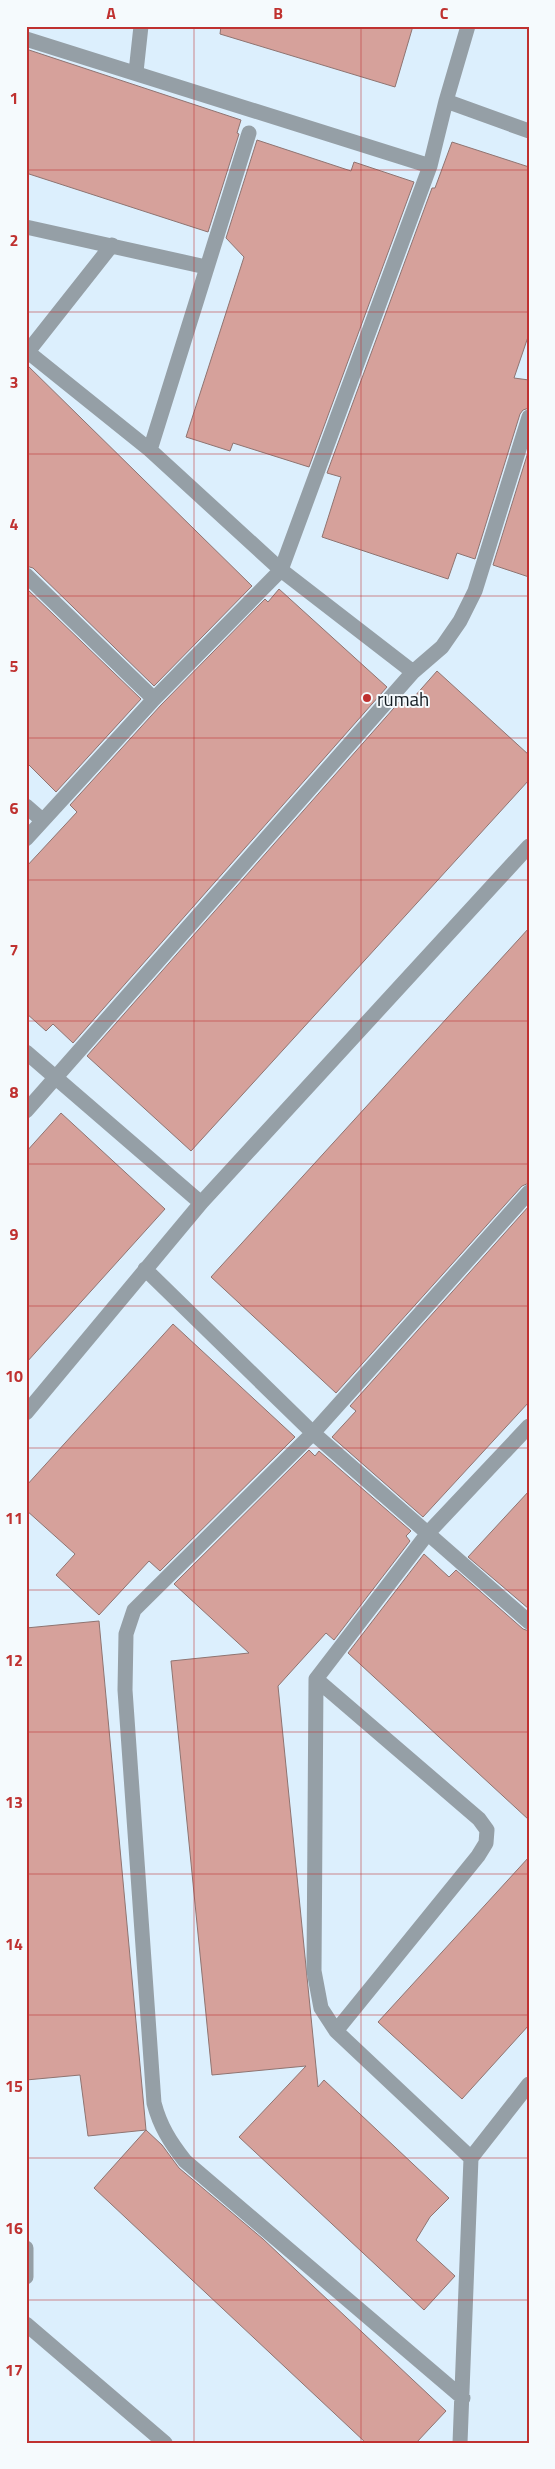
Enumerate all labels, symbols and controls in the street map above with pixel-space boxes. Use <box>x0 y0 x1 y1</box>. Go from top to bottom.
text: A <box>106 1 116 25</box>
text: B <box>273 1 283 25</box>
text: C <box>440 1 449 25</box>
text: 1 <box>10 86 18 110</box>
text: 2 <box>10 228 18 252</box>
text: 3 <box>10 370 18 394</box>
text: 4 <box>10 512 19 536</box>
text: 5 <box>10 654 19 678</box>
place label: rumah <box>377 684 429 713</box>
marker: rumah <box>361 692 373 704</box>
text: 6 <box>10 796 19 820</box>
text: 7 <box>10 938 18 962</box>
text: 8 <box>10 1080 19 1104</box>
text: 9 <box>10 1222 19 1246</box>
text: 10 <box>5 1364 23 1388</box>
text: 11 <box>5 1506 23 1530</box>
text: 12 <box>5 1648 23 1672</box>
text: 13 <box>5 1790 23 1814</box>
text: 14 <box>5 1932 23 1956</box>
text: 15 <box>5 2074 23 2098</box>
text: 16 <box>5 2216 23 2240</box>
text: 17 <box>5 2358 23 2382</box>

